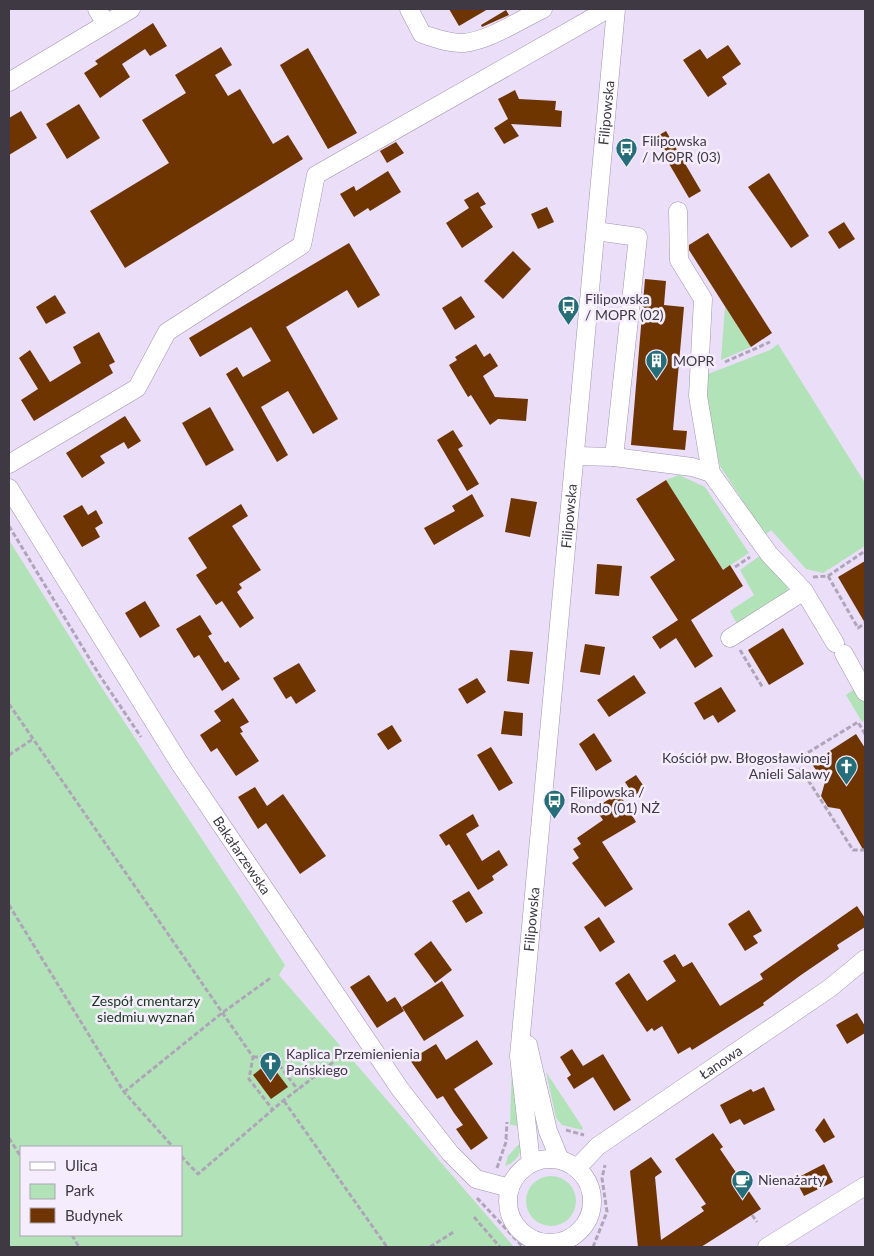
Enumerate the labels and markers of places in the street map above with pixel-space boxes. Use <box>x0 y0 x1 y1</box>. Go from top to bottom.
place label: Filipowska / MOPR (03) <box>642 132 721 165</box>
bus stop icon: Filipowska / MOPR (03) <box>614 137 638 168</box>
place label: Filipowska / MOPR (02) <box>585 290 664 323</box>
bus stop icon: Filipowska / MOPR (02) <box>557 295 581 326</box>
building icon: MOPR <box>645 349 669 380</box>
place label: MOPR <box>673 352 715 369</box>
place label: Kościół pw. Błogosławionej Anieli Salawy <box>662 749 831 782</box>
church icon: Kościół pw. Błogosławionej Anieli Salawy <box>834 754 858 785</box>
place label: Filipowska / Rondo (01) NŻ <box>570 783 660 816</box>
bus stop icon: Filipowska / Rondo (01) NŻ <box>542 788 566 819</box>
place label: Kaplica Przemienienia Pańskiego <box>286 1045 420 1078</box>
church icon: Kaplica Przemienienia Pańskiego <box>258 1050 282 1081</box>
cafe icon: Nienażarty <box>730 1168 754 1199</box>
place label: Nienażarty <box>758 1171 826 1188</box>

